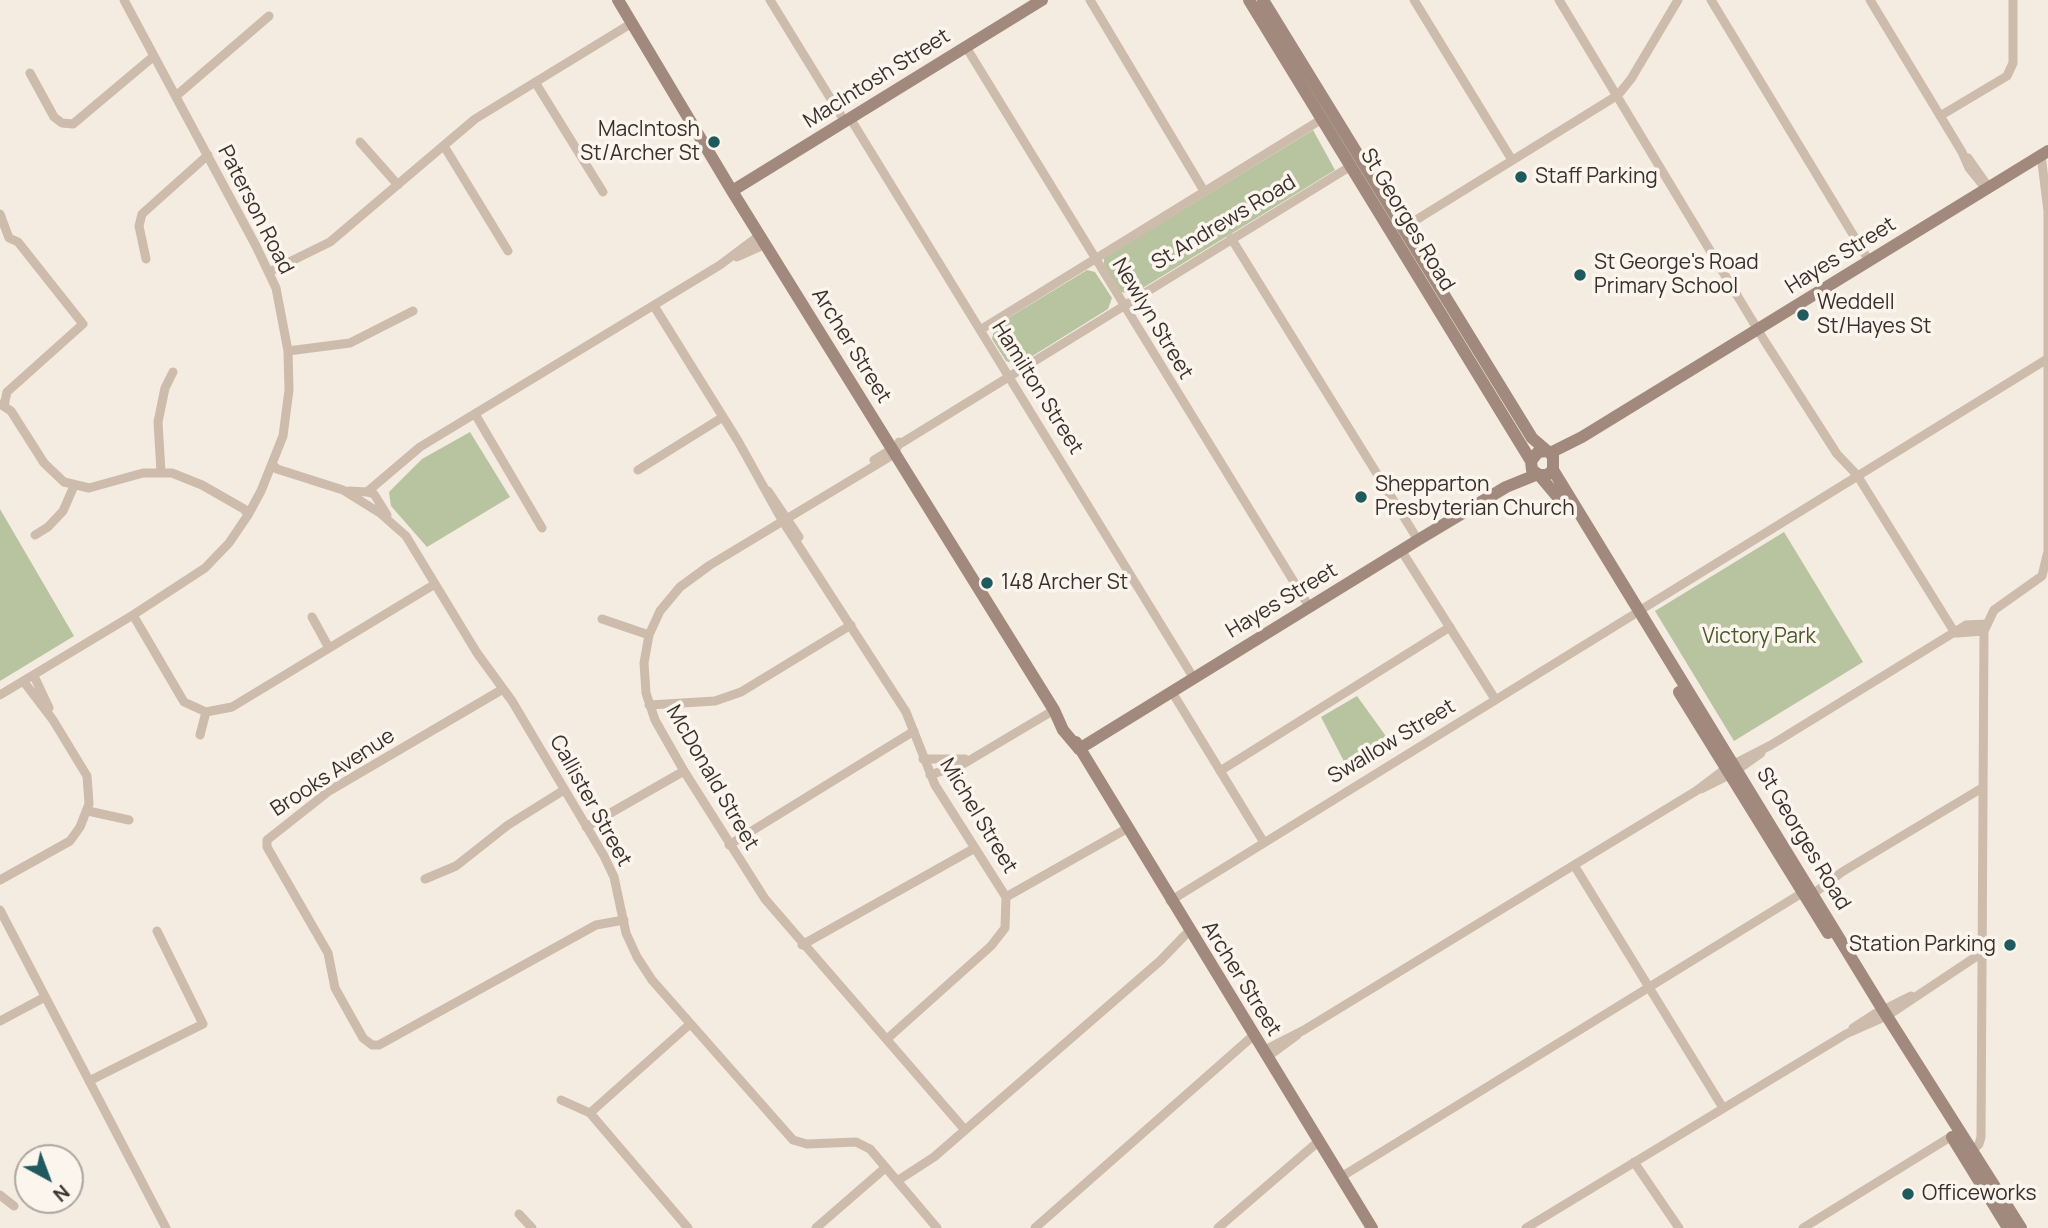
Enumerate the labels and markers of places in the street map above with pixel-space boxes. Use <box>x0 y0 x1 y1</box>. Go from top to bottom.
place label: MacIntosh St/Archer St <box>580 117 700 167</box>
marker: MacIntosh St/Archer St <box>706 134 722 150</box>
place label: Staff Parking <box>1535 164 1658 190</box>
marker: Staff Parking <box>1513 169 1529 185</box>
place label: St George's Road Primary School <box>1594 250 1759 300</box>
marker: St George's Road Primary School <box>1572 267 1588 283</box>
place label: Weddell St/Hayes St <box>1817 290 1931 340</box>
marker: Weddell St/Hayes St <box>1795 307 1811 323</box>
place label: Shepparton Presbyterian Church <box>1375 472 1575 522</box>
marker: Shepparton Presbyterian Church <box>1353 489 1369 505</box>
place label: 148 Archer St <box>1001 570 1128 596</box>
marker: 148 Archer St <box>979 575 995 591</box>
place label: Station Parking <box>1849 932 1996 958</box>
marker: Station Parking <box>2002 937 2018 953</box>
place label: Officeworks <box>1922 1181 2036 1207</box>
marker: Officeworks <box>1900 1186 1916 1202</box>

